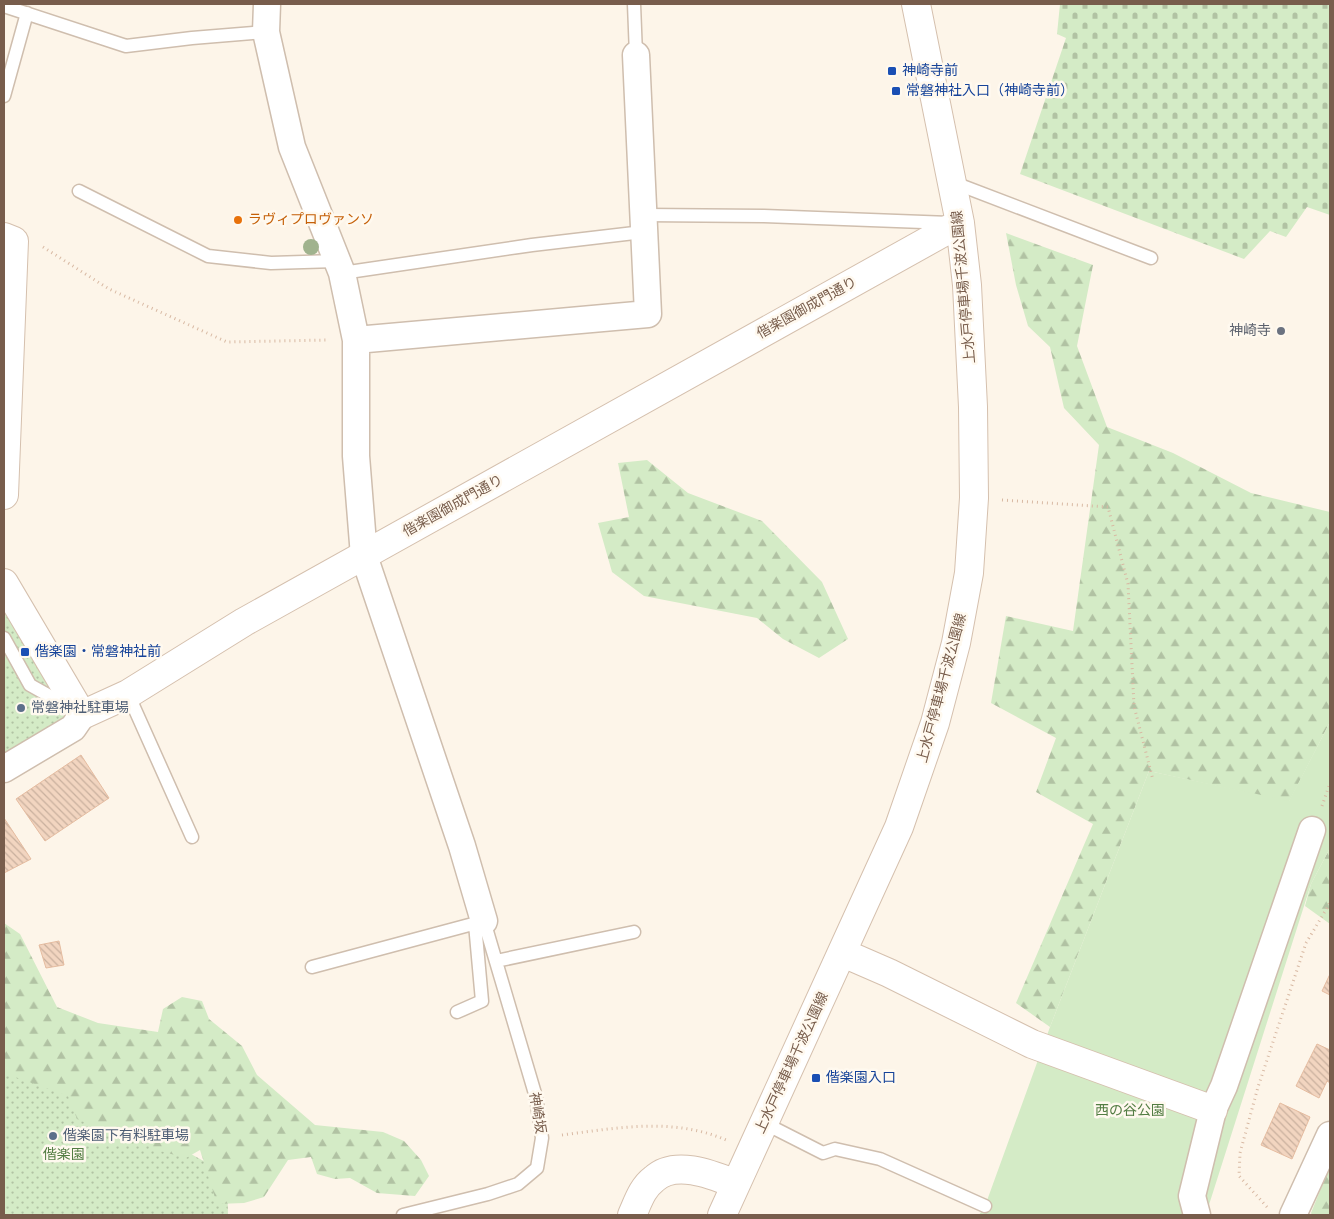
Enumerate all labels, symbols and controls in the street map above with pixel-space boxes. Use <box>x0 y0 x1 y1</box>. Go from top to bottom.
place label: 神崎寺前 <box>902 61 958 81</box>
marker: 神崎寺前 <box>886 65 898 77</box>
place label: 常磐神社入口（神崎寺前） <box>906 81 1074 101</box>
marker: 常磐神社入口（神崎寺前） <box>890 85 902 97</box>
street label: 上水戸停車場千波公園線 <box>947 209 981 365</box>
place label: ラヴィプロヴァンソ <box>248 210 374 230</box>
marker: ラヴィプロヴァンソ <box>232 214 244 226</box>
street label: 偕楽園御成門通り <box>753 272 861 344</box>
place label: 神崎寺 <box>1229 321 1271 341</box>
marker: 神崎寺 <box>1275 325 1287 337</box>
street label: 偕楽園御成門通り <box>399 470 507 542</box>
street label: 上水戸停車場千波公園線 <box>912 611 972 765</box>
place label: 偕楽園・常磐神社前 <box>35 642 161 662</box>
marker: 偕楽園・常磐神社前 <box>19 646 31 658</box>
place label: 常磐神社駐車場 <box>31 698 129 718</box>
marker: 常磐神社駐車場 <box>15 702 27 714</box>
street label: 上水戸停車場千波公園線 <box>750 989 834 1137</box>
place label: 偕楽園入口 <box>826 1068 896 1088</box>
marker: 偕楽園入口 <box>810 1072 822 1084</box>
street label: 神崎坂 <box>524 1091 550 1135</box>
park label: 西の谷公園 <box>1095 1101 1165 1121</box>
place label: 偕楽園下有料駐車場 <box>63 1126 189 1146</box>
marker: 偕楽園下有料駐車場 <box>47 1130 59 1142</box>
park label: 偕楽園 <box>43 1145 85 1165</box>

